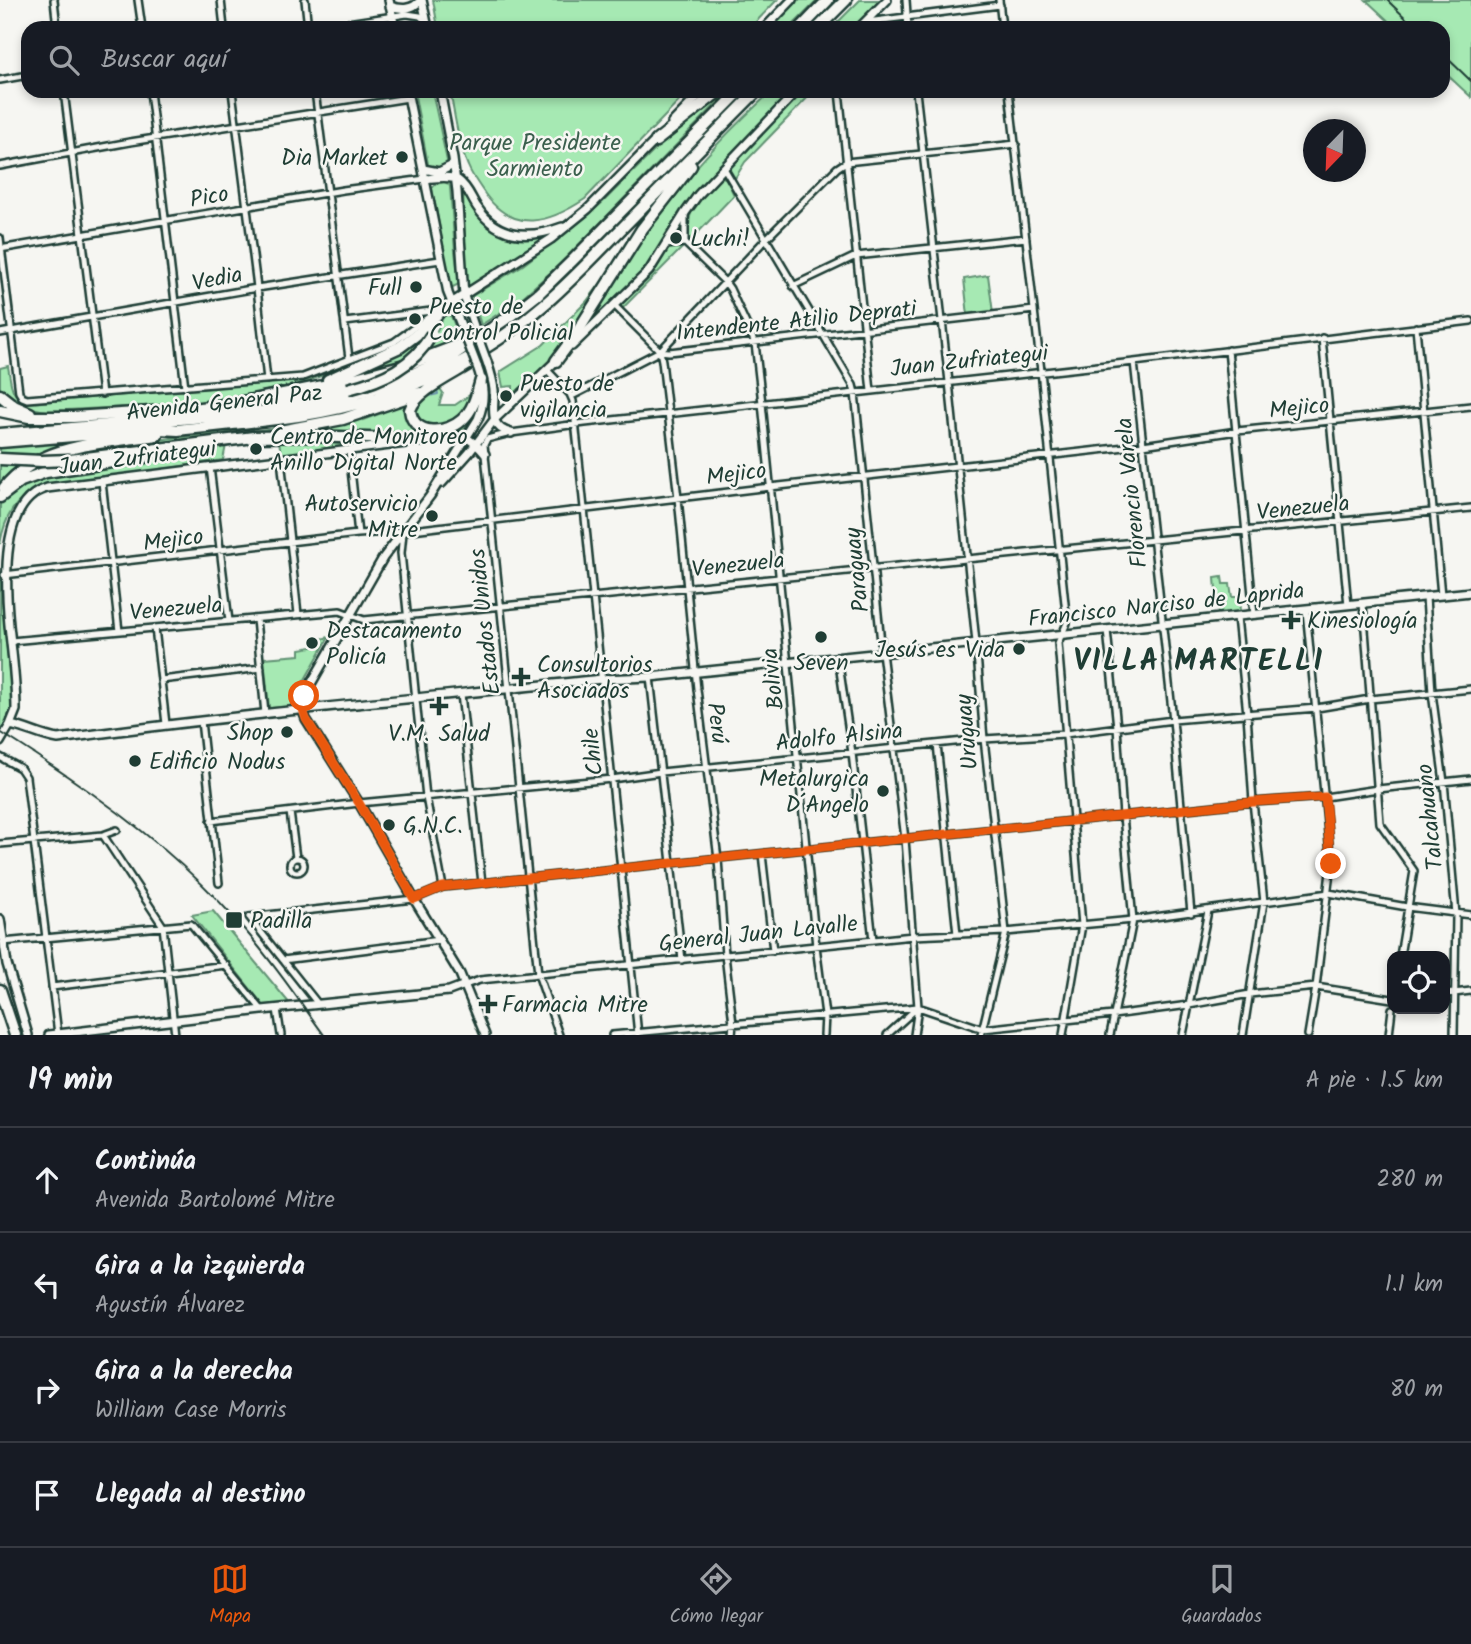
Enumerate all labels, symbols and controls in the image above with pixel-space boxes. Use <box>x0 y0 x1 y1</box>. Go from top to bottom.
search box <box>21 21 1450 98</box>
text: Buscar aquí <box>101 39 227 81</box>
icon: search <box>45 41 83 79</box>
north arrow <box>1303 119 1366 182</box>
park label: Parque Presidente Sarmiento <box>449 126 621 188</box>
place label: Dia Market <box>281 141 389 177</box>
marker: Dia Market <box>394 149 410 165</box>
street label: Pico <box>187 177 231 219</box>
place label: Luchi! <box>690 222 750 258</box>
marker: Luchi! <box>668 230 684 246</box>
street label: Vedia <box>189 257 246 302</box>
place label: Full <box>368 271 402 307</box>
marker: Full <box>408 279 424 295</box>
place label: Puesto de Control Policial <box>429 290 574 352</box>
street label: Intendente Atilio Deprati <box>674 291 920 353</box>
marker: Puesto de Control Policial <box>407 311 423 327</box>
street label: Juan Zufriategui <box>888 336 1051 388</box>
place label: Puesto de vigilancia <box>520 367 614 429</box>
street label: Avenida General Paz <box>124 376 324 432</box>
marker: Puesto de vigilancia <box>498 388 514 404</box>
street label: Mejico <box>1267 388 1331 430</box>
street label: Florencio Varela <box>1107 416 1159 570</box>
place label: Centro de Monitoreo Anillo Digital Norte <box>270 420 468 482</box>
street label: Juan Zufriategui <box>56 431 220 487</box>
marker: Centro de Monitoreo Anillo Digital Norte <box>248 441 264 457</box>
street label: Mejico <box>704 453 768 497</box>
street label: Venezuela <box>1255 486 1351 532</box>
place label: Autoservicio Mitre <box>305 487 418 549</box>
marker: Autoservicio Mitre <box>424 508 440 524</box>
street label: Mejico <box>141 519 205 563</box>
street label: Paraguay <box>836 525 880 614</box>
street label: Venezuela <box>690 543 786 589</box>
street label: Estados Unidos <box>460 547 512 697</box>
street label: Francisco Narciso de Laprida <box>1026 574 1306 638</box>
street label: Venezuela <box>128 588 224 632</box>
place label: Kinesiología <box>1307 604 1418 640</box>
marker: Kinesiología <box>1281 610 1301 630</box>
place label: Destacamento Policía <box>326 614 462 676</box>
marker: Seven <box>813 629 829 645</box>
place label: Jesús es Vida <box>875 633 1005 669</box>
marker: Destacamento Policía <box>304 635 320 651</box>
district label: VILLA MARTELLI <box>1074 638 1324 686</box>
marker: Jesús es Vida <box>1011 641 1027 657</box>
street label: Bolivia <box>753 646 795 712</box>
place label: Seven <box>794 646 848 682</box>
place label: Consultorios Asociados <box>537 648 653 710</box>
marker: Consultorios Asociados <box>511 667 531 687</box>
route start <box>288 680 319 711</box>
street label: Uruguay <box>947 692 989 771</box>
marker: V.M. Salud <box>429 696 449 716</box>
street label: Perú <box>696 700 737 747</box>
street label: Adolfo Alsina <box>774 713 905 763</box>
place label: Shop <box>227 716 273 752</box>
place label: V.M. Salud <box>388 717 490 753</box>
marker: Shop <box>279 724 295 740</box>
street label: Chile <box>574 726 614 777</box>
place label: Edificio Nodus <box>149 745 285 781</box>
marker: Edificio Nodus <box>127 753 143 769</box>
place label: Metalurgica D´Angelo <box>759 762 869 824</box>
street label: Talcahuano <box>1408 762 1454 872</box>
marker: Metalurgica D´Angelo <box>875 783 891 799</box>
place label: G.N.C. <box>403 809 463 845</box>
marker: G.N.C. <box>381 817 397 833</box>
route end <box>1315 848 1346 879</box>
place label: Padilla <box>250 904 312 940</box>
street label: General Juan Lavalle <box>657 907 859 963</box>
marker: Padilla <box>224 910 244 930</box>
map controls <box>1387 951 1450 1014</box>
button: locate <box>1387 951 1450 1014</box>
place label: Farmacia Mitre <box>502 988 648 1024</box>
marker: Farmacia Mitre <box>480 996 496 1012</box>
text: 19 min <box>28 1057 113 1105</box>
text: A pie · 1.5 km <box>1306 1063 1443 1099</box>
text: Continúa <box>95 1141 196 1183</box>
icon: ahead <box>28 1161 66 1199</box>
text: 280 m <box>1377 1162 1443 1198</box>
text: Avenida Bartolomé Mitre <box>95 1183 335 1219</box>
text: Gira a la izquierda <box>95 1246 305 1288</box>
icon: left <box>28 1266 66 1304</box>
text: 1.1 km <box>1385 1267 1443 1303</box>
text: Agustín Álvarez <box>95 1288 245 1324</box>
text: Gira a la derecha <box>95 1351 293 1393</box>
icon: right <box>28 1371 66 1409</box>
text: 80 m <box>1390 1372 1443 1408</box>
text: William Case Morris <box>95 1393 287 1429</box>
text: Llegada al destino <box>95 1474 306 1516</box>
icon: arrive <box>28 1476 66 1514</box>
tab: Mapa <box>209 1560 251 1632</box>
tab: Cómo llegar <box>669 1560 763 1632</box>
tab: Guardados <box>1181 1560 1262 1632</box>

